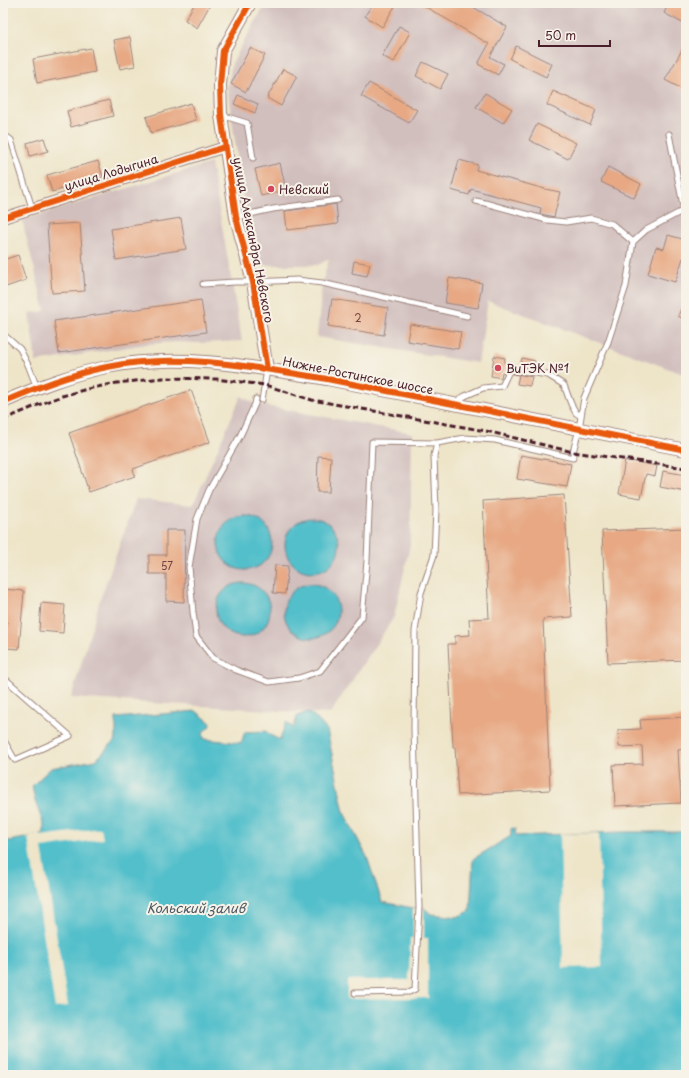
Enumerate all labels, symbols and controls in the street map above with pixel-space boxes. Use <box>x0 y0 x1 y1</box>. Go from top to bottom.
scale bar <box>539 22 610 48</box>
text: 50 m <box>545 26 576 44</box>
street label: улица Лодыгина <box>62 149 161 195</box>
street label: улица Александра Невского <box>229 156 279 325</box>
place label: Невский <box>279 180 329 198</box>
marker: Невский <box>266 184 276 194</box>
house number: 2 <box>354 310 362 325</box>
street label: Нижне-Ростинское шоссе <box>281 352 435 398</box>
place label: ВиТЭК №1 <box>506 359 569 377</box>
marker: ВиТЭК №1 <box>493 363 503 373</box>
house number: 57 <box>161 558 173 573</box>
water label: Кольский залив <box>147 898 248 917</box>

